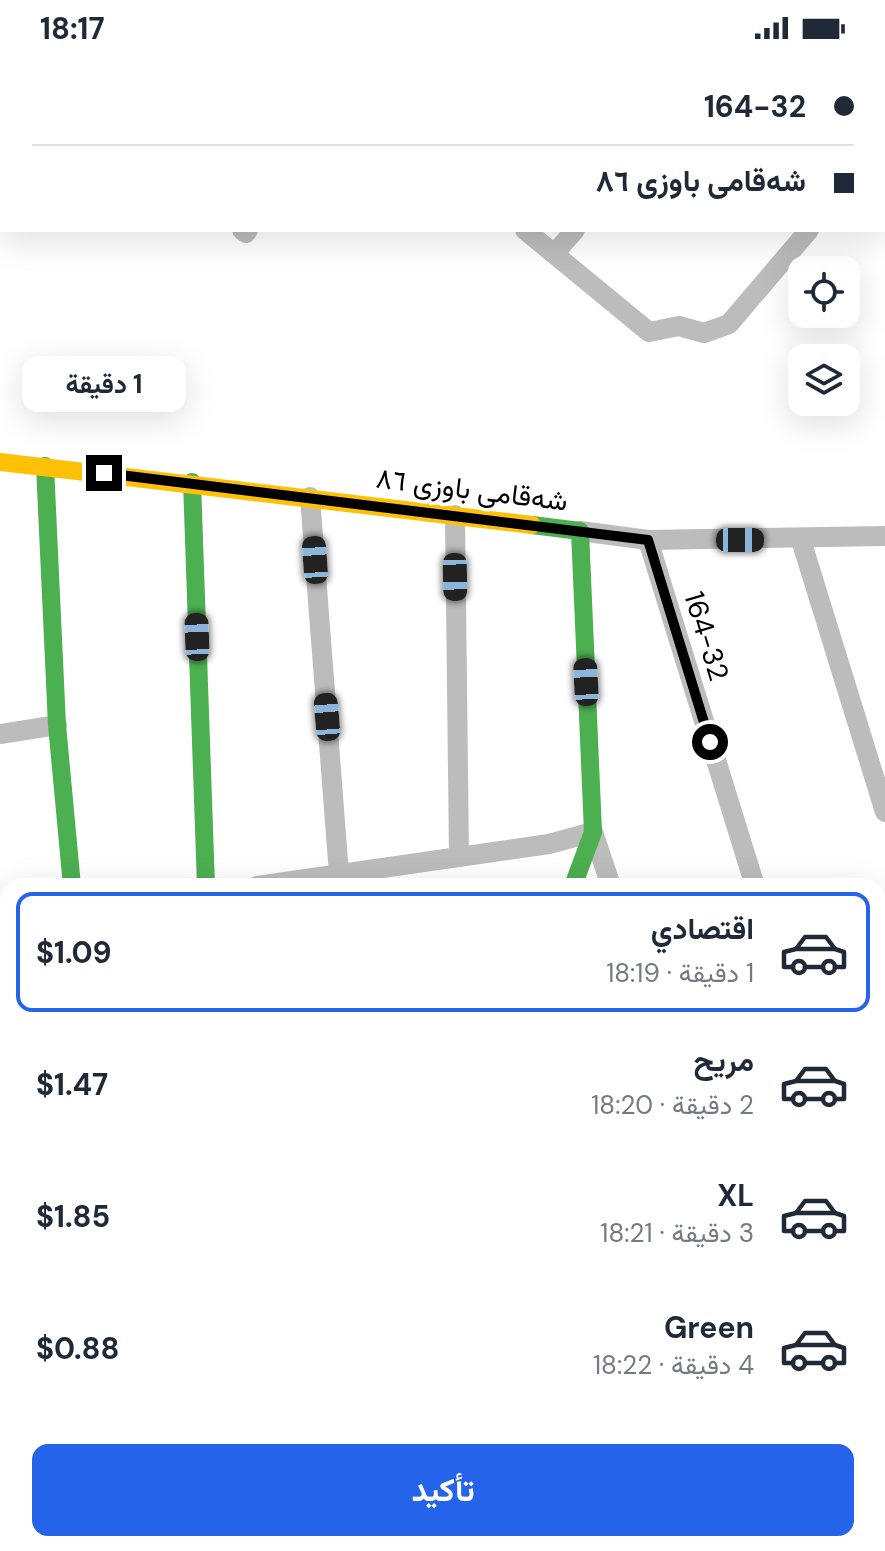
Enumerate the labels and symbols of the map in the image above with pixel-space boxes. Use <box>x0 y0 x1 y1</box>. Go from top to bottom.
callout: 1 دقيقة <box>22 357 186 413</box>
route end <box>86 455 122 491</box>
street label: شەقامی باوزی ٨٦ <box>374 459 570 520</box>
car <box>716 528 764 552</box>
car <box>301 535 329 585</box>
car <box>443 553 467 601</box>
street label: 164-32 <box>676 587 738 685</box>
car <box>184 613 210 661</box>
car <box>573 657 599 707</box>
car <box>313 692 341 742</box>
route start <box>692 724 728 760</box>

